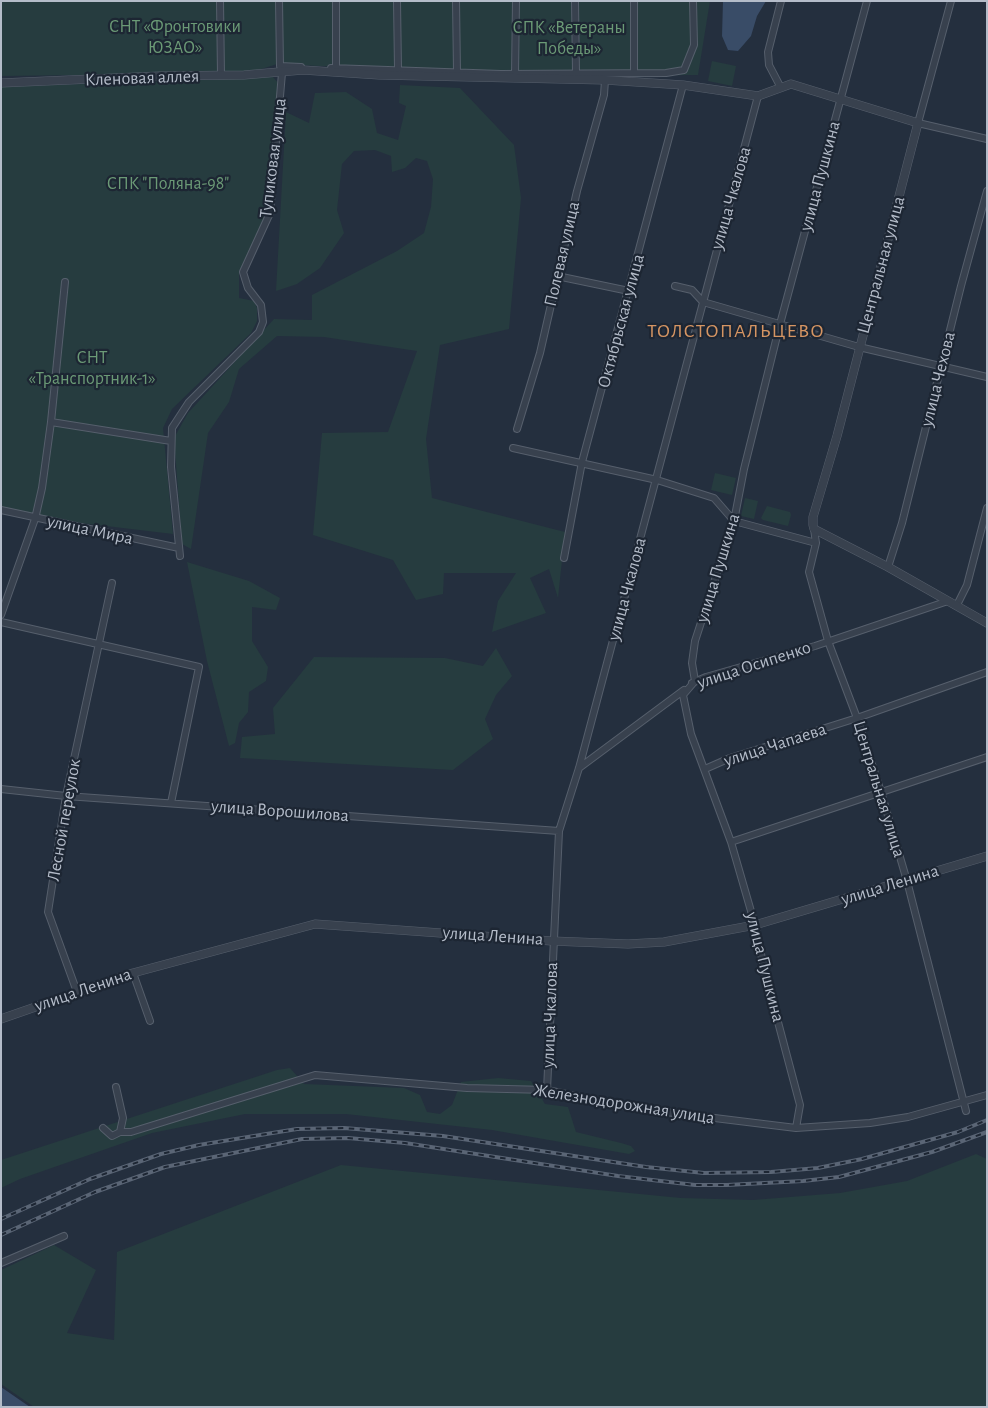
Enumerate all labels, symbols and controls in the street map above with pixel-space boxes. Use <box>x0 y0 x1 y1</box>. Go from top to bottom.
park label: СНТ «Фронтовики ЮЗАО» <box>109 16 241 58</box>
park label: СПК «Ветераны Победы» <box>512 17 626 59</box>
street label: Кленовая аллея <box>84 65 200 91</box>
street label: Тупиковая улица <box>255 97 291 219</box>
street label: улица Пушкина <box>795 119 845 233</box>
street label: улица Чкалова <box>706 144 756 252</box>
park label: СПК "Поляна-98" <box>107 173 229 195</box>
street label: Центральная улица <box>852 194 910 336</box>
street label: Полевая улица <box>539 199 585 309</box>
street label: Октябрьская улица <box>593 252 649 390</box>
district label: ТОЛСТОПАЛЬЦЕВО <box>645 319 827 343</box>
street label: улица Чехова <box>916 329 960 429</box>
park label: СНТ «Транспортник-1» <box>28 347 156 389</box>
street label: улица Мира <box>45 510 135 550</box>
street label: улица Пушкина <box>691 511 745 625</box>
street label: улица Чкалова <box>603 535 651 643</box>
street label: улица Осипенко <box>694 636 814 694</box>
street label: улица Чапаева <box>721 718 829 772</box>
street label: Центральная улица <box>848 718 910 860</box>
street label: Лесной переулок <box>43 757 85 883</box>
street label: улица Ворошилова <box>210 795 350 827</box>
street label: улица Ленина <box>838 860 942 910</box>
street label: улица Пушкина <box>741 910 789 1024</box>
street label: улица Ленина <box>442 922 544 950</box>
street label: улица Чкалова <box>537 962 563 1068</box>
street label: улица Ленина <box>32 963 134 1017</box>
street label: Железнодорожная улица <box>532 1079 716 1129</box>

